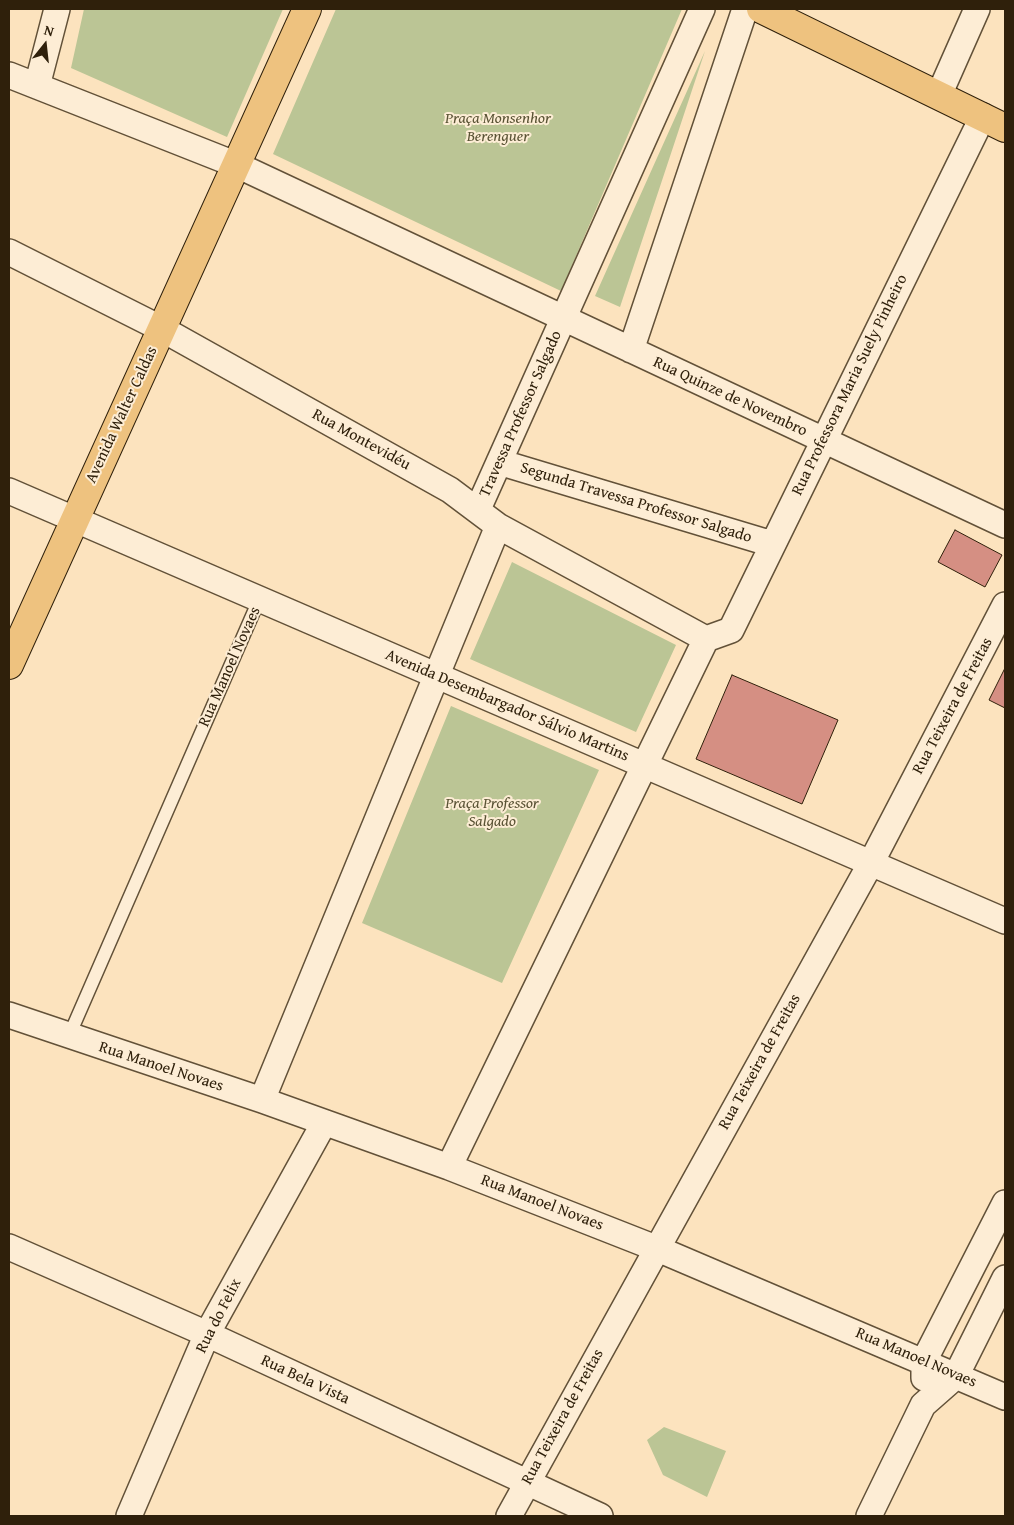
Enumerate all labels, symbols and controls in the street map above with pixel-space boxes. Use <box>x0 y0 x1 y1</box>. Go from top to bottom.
north arrow <box>20 20 70 70</box>
text: N <box>42 20 56 41</box>
park label: Praça Monsenhor Berenguer <box>445 109 551 147</box>
street label: Rua Professora Maria Suely Pinheiro <box>788 271 912 499</box>
street label: Travessa Professor Salgado <box>476 328 566 500</box>
street label: Avenida Walter Caldas <box>82 344 162 486</box>
street label: Rua Quinze de Novembro <box>650 353 810 441</box>
street label: Rua Montevidéu <box>308 405 414 475</box>
street label: Segunda Travessa Professor Salgado <box>518 459 754 547</box>
street label: Rua Manoel Novaes <box>195 604 265 730</box>
street label: Rua Teixeira de Freitas <box>909 634 997 778</box>
street label: Avenida Desembargador Sálvio Martins <box>382 646 632 766</box>
park label: Praça Professor Salgado <box>445 794 539 832</box>
street label: Rua Teixeira de Freitas <box>715 991 805 1133</box>
street label: Rua Manoel Novaes <box>96 1038 226 1096</box>
street label: Rua Manoel Novaes <box>478 1171 606 1235</box>
street label: Rua do Felix <box>192 1276 246 1356</box>
street label: Rua Manoel Novaes <box>853 1324 979 1392</box>
street label: Rua Teixeira de Freitas <box>518 1346 608 1488</box>
street label: Rua Bela Vista <box>258 1351 352 1409</box>

